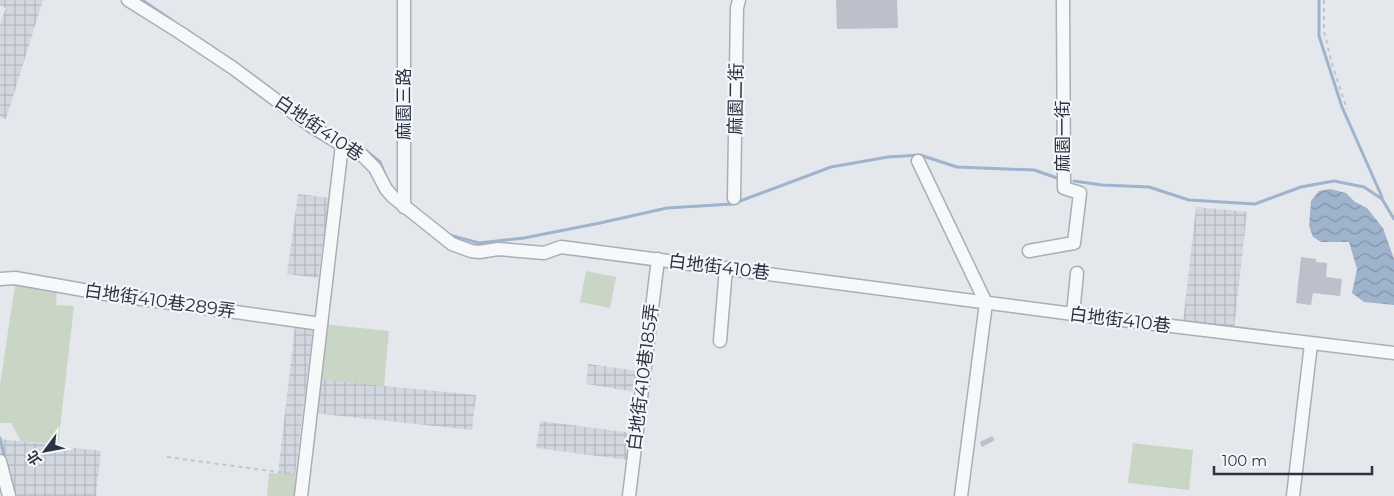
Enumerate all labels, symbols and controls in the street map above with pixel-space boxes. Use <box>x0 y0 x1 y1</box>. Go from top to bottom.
street label: 麻園二街 <box>724 63 748 135</box>
street label: 麻園三路 <box>393 68 415 140</box>
street label: 白地街410巷 <box>271 90 367 166</box>
street label: 麻園一街 <box>1052 100 1074 172</box>
street label: 白地街410巷 <box>667 250 771 284</box>
street label: 白地街410巷289弄 <box>83 279 237 323</box>
street label: 白地街410巷185弄 <box>623 302 663 452</box>
street label: 白地街410巷 <box>1068 303 1172 337</box>
north arrow <box>20 426 70 476</box>
scale bar <box>1214 444 1372 476</box>
text: 北 <box>23 447 45 469</box>
text: 100 m <box>1222 451 1267 470</box>

